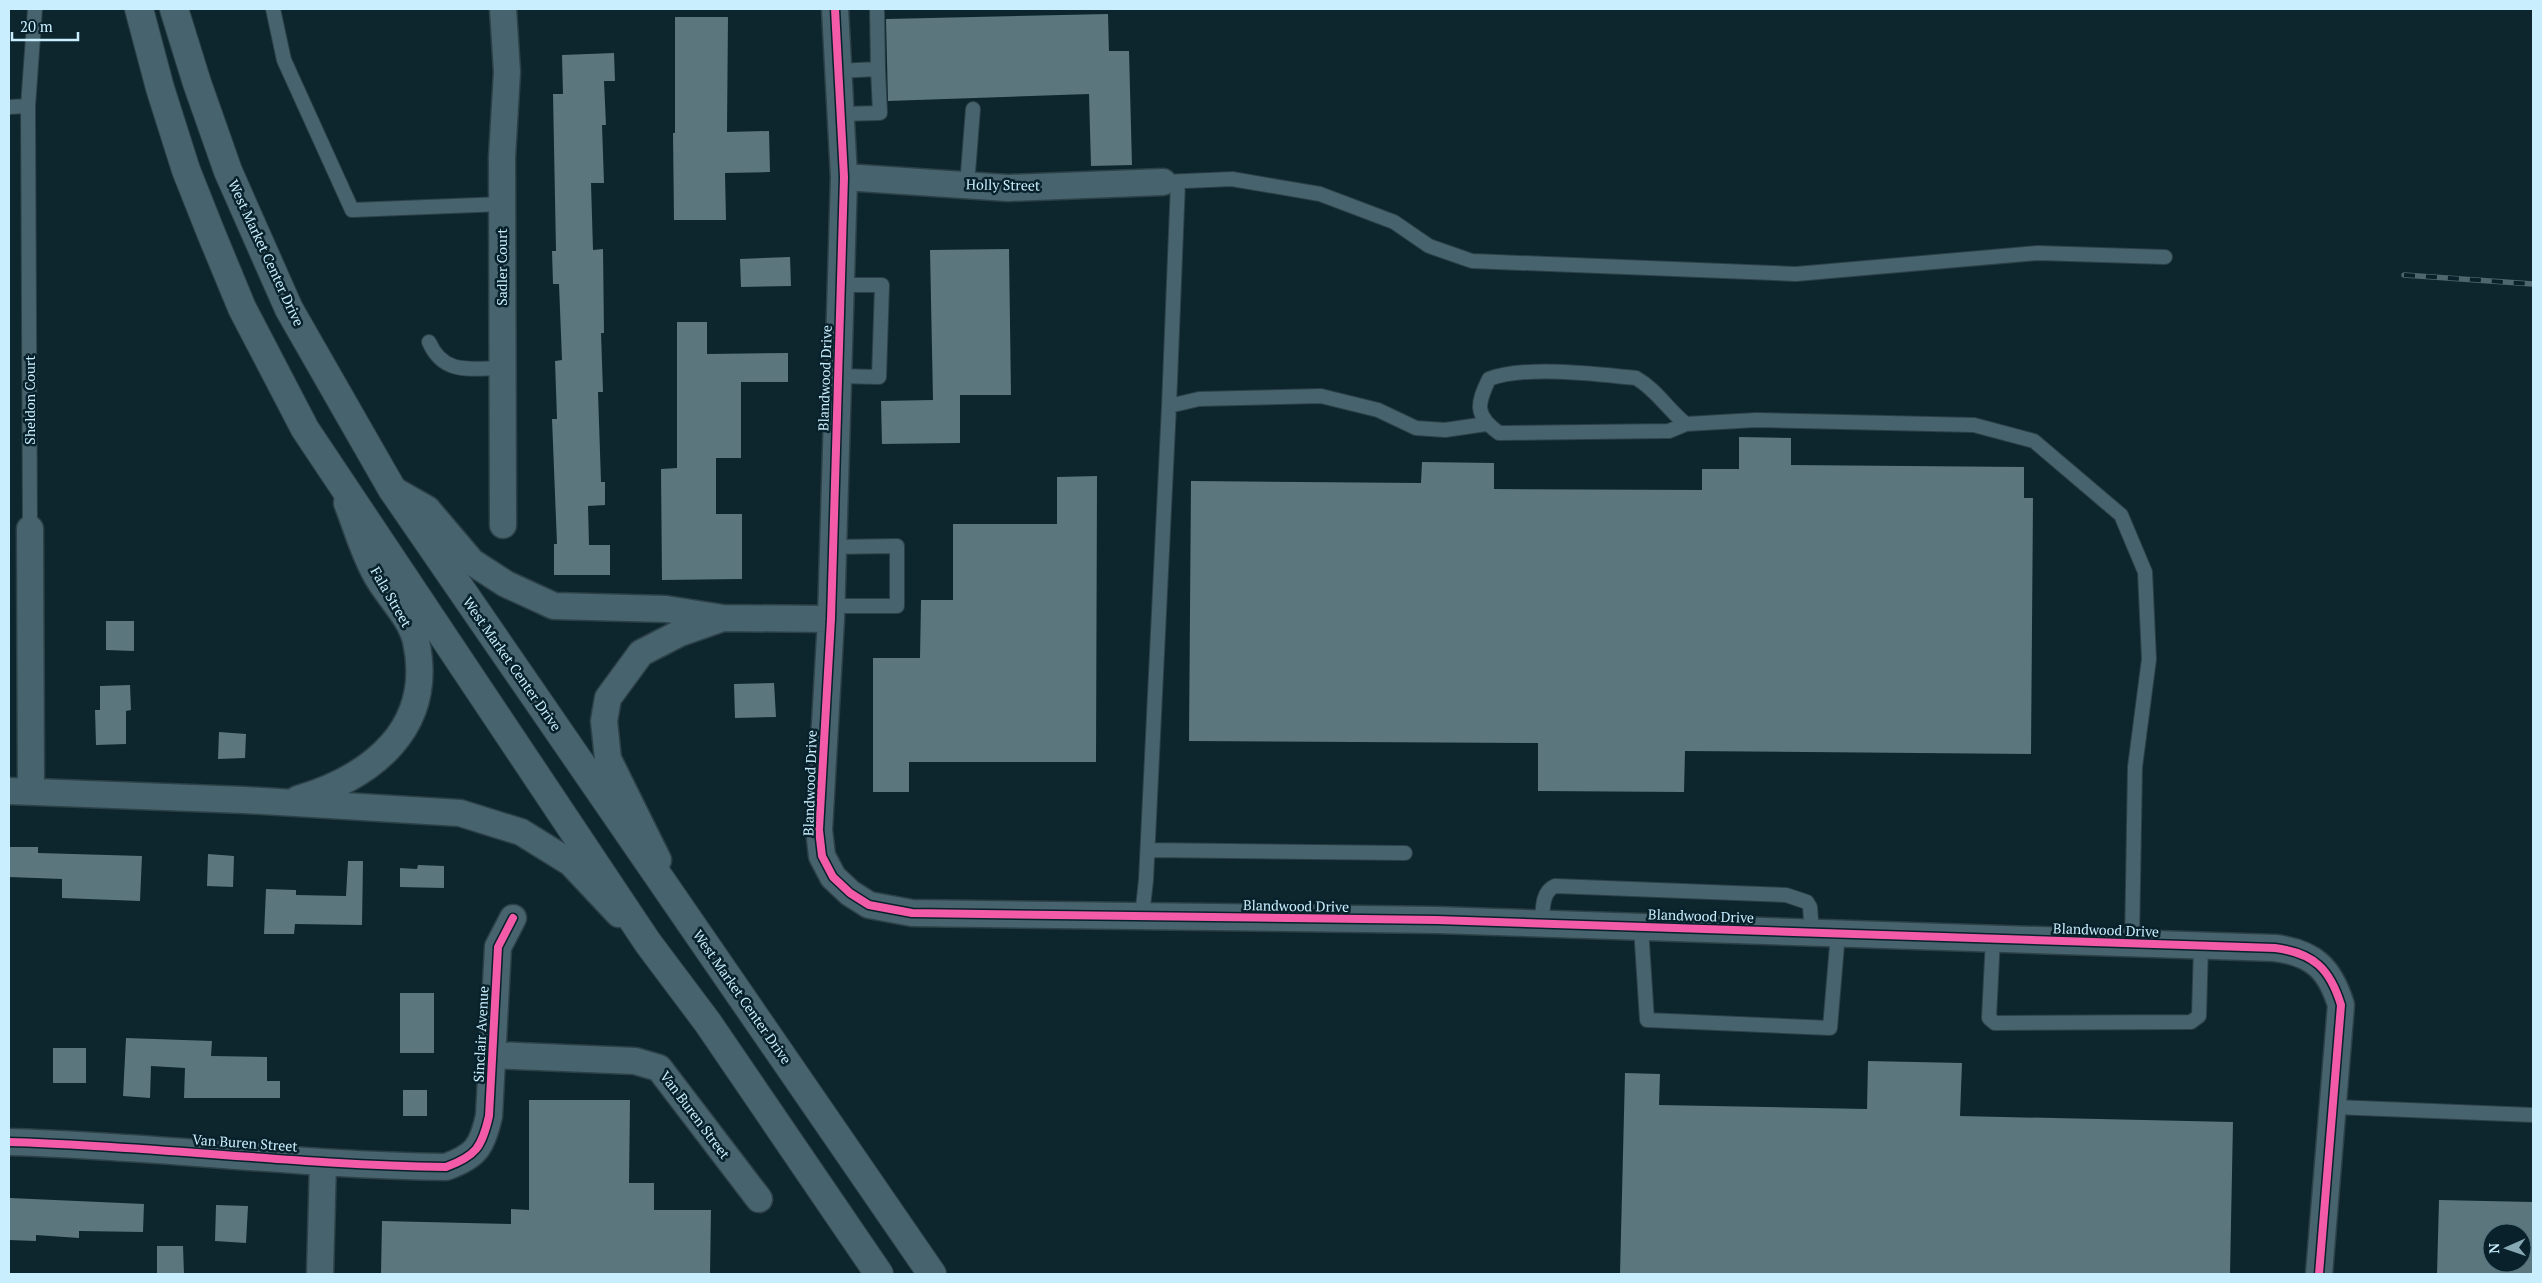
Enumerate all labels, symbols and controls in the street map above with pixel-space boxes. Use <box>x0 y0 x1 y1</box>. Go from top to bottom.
scale bar <box>12 10 79 42</box>
text: 20 m <box>20 16 53 36</box>
street label: Holly Street <box>966 174 1041 195</box>
street label: West Market Center Drive <box>224 176 309 329</box>
street label: Sadler Court <box>492 227 511 306</box>
street label: Blandwood Drive <box>813 325 836 431</box>
street label: Sheldon Court <box>20 355 39 445</box>
street label: Fala Street <box>367 563 417 631</box>
street label: West Market Center Drive <box>459 593 566 735</box>
street label: Blandwood Drive <box>798 730 821 836</box>
street label: Blandwood Drive <box>1243 895 1349 916</box>
street label: Blandwood Drive <box>1648 904 1754 927</box>
street label: Blandwood Drive <box>2053 918 2159 941</box>
street label: West Market Center Drive <box>689 926 796 1068</box>
street label: Sinclair Avenue <box>468 985 493 1083</box>
street label: Van Buren Street <box>656 1067 735 1163</box>
street label: Van Buren Street <box>192 1129 299 1156</box>
north arrow <box>2482 1223 2532 1273</box>
text: N <box>2484 1242 2503 1254</box>

